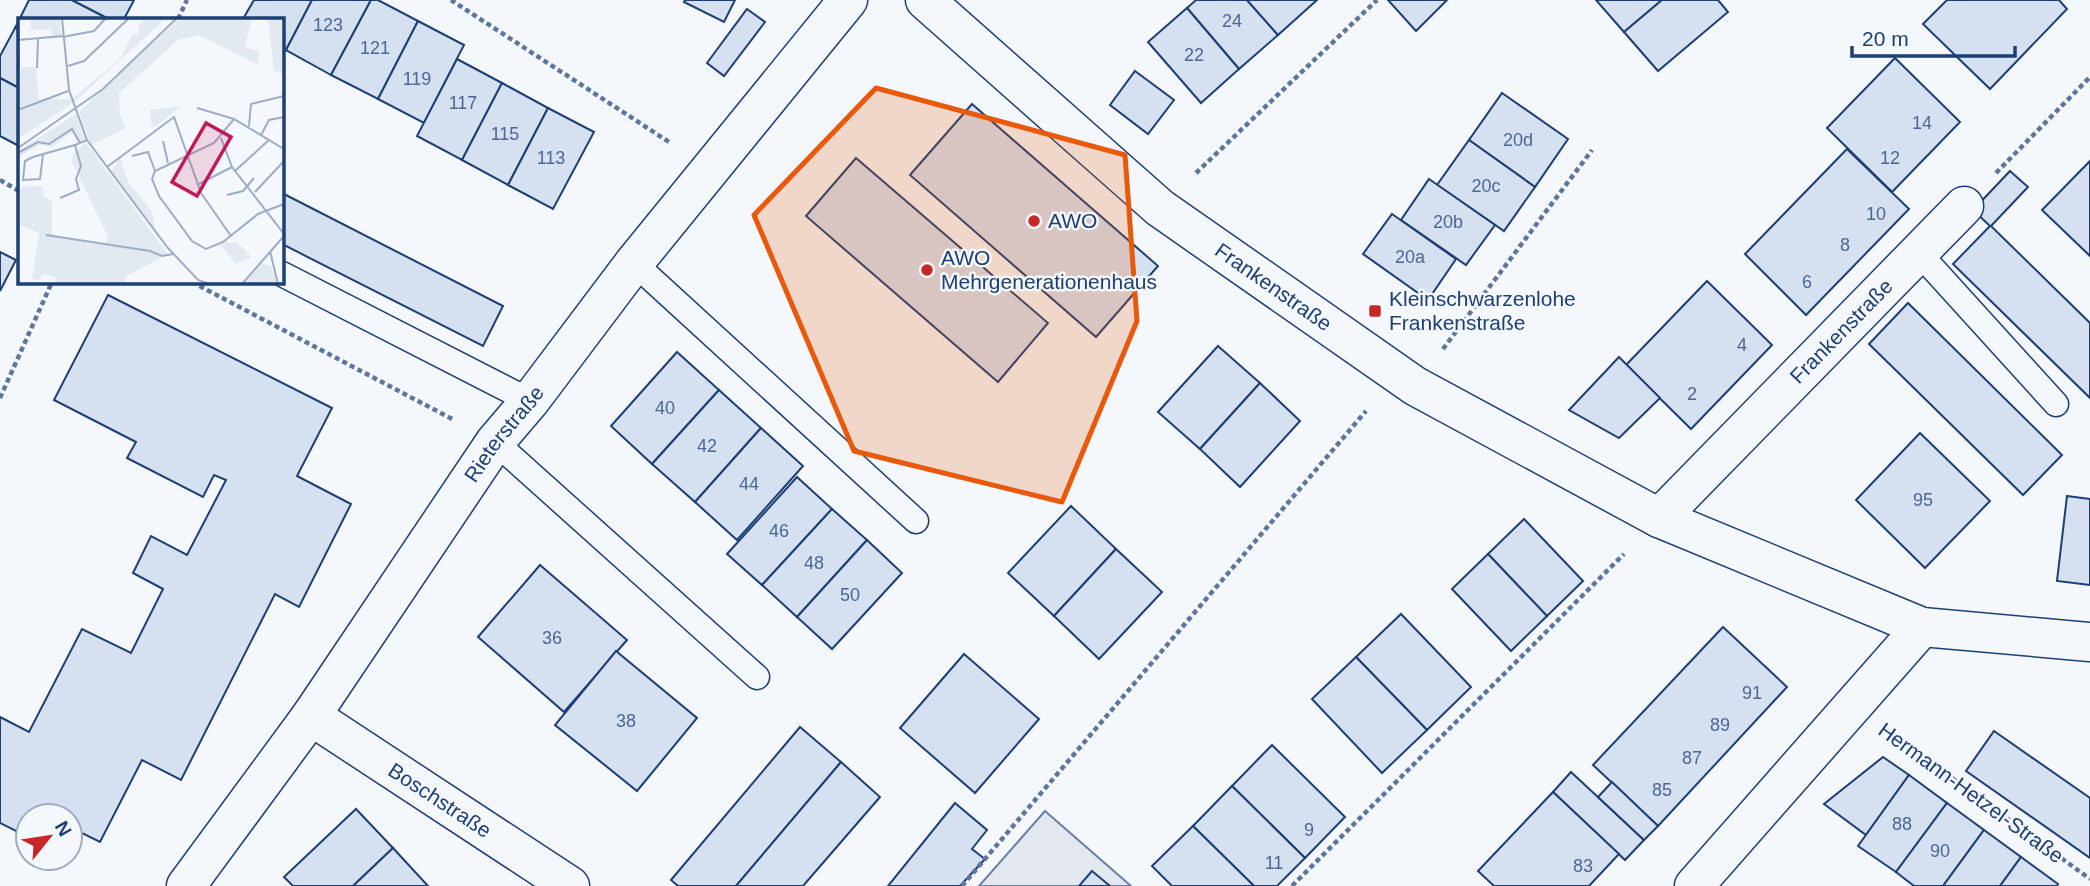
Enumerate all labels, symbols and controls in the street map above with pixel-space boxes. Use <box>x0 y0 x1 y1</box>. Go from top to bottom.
house number: 24 <box>1222 11 1242 31</box>
scale bar <box>1852 14 2015 58</box>
house number: 123 <box>313 15 343 35</box>
inset map <box>18 18 284 284</box>
text: 20 m <box>1862 27 1909 50</box>
house number: 121 <box>360 38 390 58</box>
house number: 22 <box>1184 45 1204 65</box>
house number: 119 <box>403 69 431 89</box>
house number: 117 <box>449 93 477 113</box>
house number: 14 <box>1912 113 1932 133</box>
house number: 115 <box>491 124 519 144</box>
house number: 20d <box>1503 130 1533 150</box>
house number: 113 <box>537 148 565 168</box>
house number: 12 <box>1880 148 1900 168</box>
house number: 20c <box>1471 176 1501 196</box>
house number: 10 <box>1866 204 1886 224</box>
place label: AWO <box>1048 209 1097 232</box>
house number: 20b <box>1433 212 1463 232</box>
marker: AWO <box>1026 213 1042 229</box>
house number: 8 <box>1840 235 1850 255</box>
street label: Frankenstraße <box>1211 238 1336 335</box>
place label: AWO Mehrgenerationenhaus <box>941 246 1157 293</box>
house number: 20a <box>1395 247 1426 267</box>
marker: AWO Mehrgenerationenhaus <box>919 262 935 278</box>
house number: 6 <box>1802 272 1812 292</box>
street label: Frankenstraße <box>1785 274 1897 388</box>
place label: Kleinschwarzenlohe Frankenstraße <box>1389 287 1576 334</box>
marker: Kleinschwarzenlohe Frankenstraße <box>1367 303 1383 319</box>
house number: 4 <box>1737 335 1747 355</box>
street label: Rieterstraße <box>459 381 548 486</box>
house number: 2 <box>1687 384 1697 404</box>
house number: 40 <box>655 398 675 418</box>
house number: 42 <box>697 436 717 456</box>
house number: 44 <box>739 474 759 494</box>
house number: 95 <box>1913 490 1933 510</box>
house number: 46 <box>769 521 789 541</box>
house number: 48 <box>804 553 824 573</box>
house number: 50 <box>840 585 860 605</box>
house number: 36 <box>542 628 562 648</box>
house number: 91 <box>1742 683 1762 703</box>
house number: 38 <box>616 711 636 731</box>
house number: 89 <box>1710 715 1730 735</box>
street label: Hermann-Hetzel-Straße <box>1874 718 2068 867</box>
house number: 87 <box>1682 748 1702 768</box>
street label: Boschstraße <box>384 758 496 842</box>
house number: 85 <box>1652 780 1672 800</box>
north arrow <box>14 802 84 872</box>
house number: 88 <box>1892 814 1912 834</box>
text: N <box>51 818 76 840</box>
house number: 9 <box>1304 820 1314 840</box>
house number: 90 <box>1930 841 1950 861</box>
house number: 11 <box>1265 853 1283 873</box>
house number: 83 <box>1573 856 1593 876</box>

